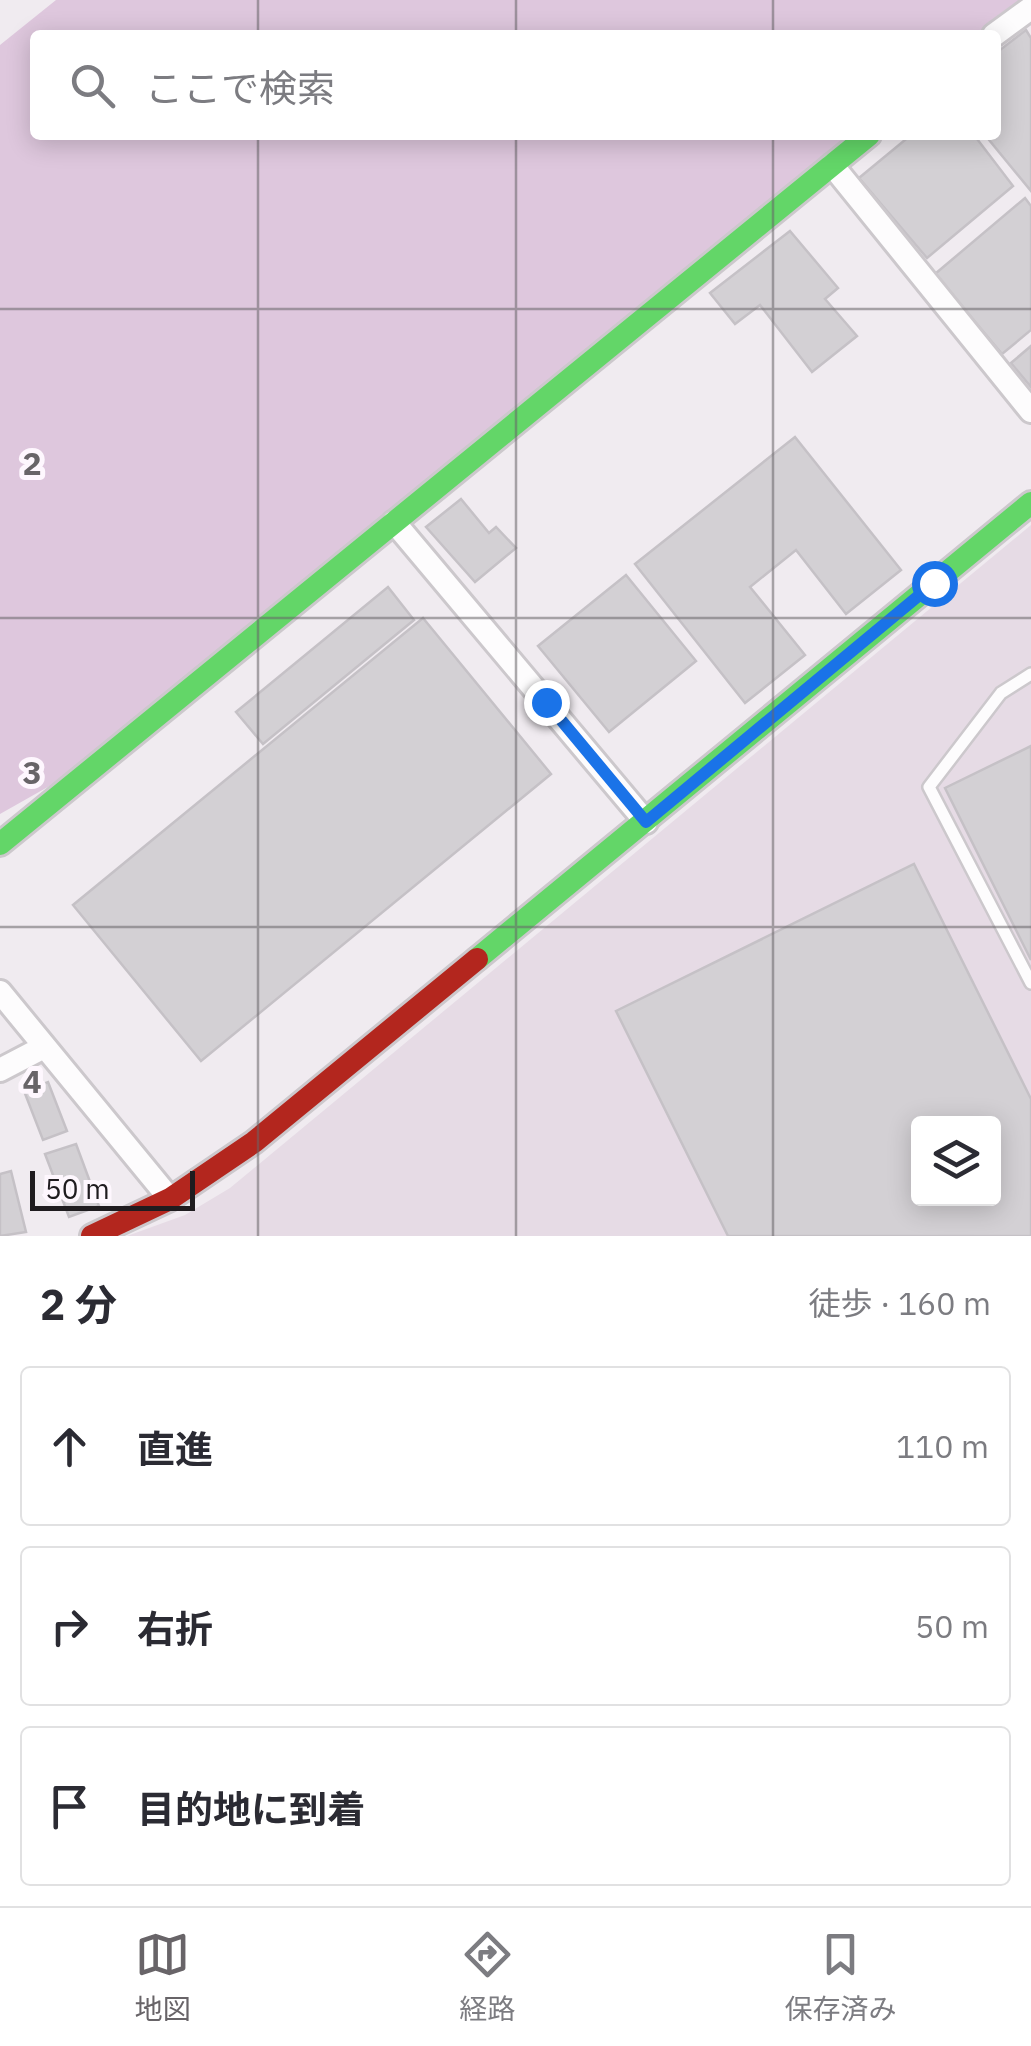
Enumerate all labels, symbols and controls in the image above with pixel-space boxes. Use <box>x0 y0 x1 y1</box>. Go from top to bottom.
search box <box>30 30 1001 140</box>
icon: search <box>65 58 120 113</box>
text: ここで検索 <box>145 63 335 112</box>
text: 2 <box>22 442 42 484</box>
route start <box>912 561 958 607</box>
route end <box>524 680 570 726</box>
text: 3 <box>22 751 42 793</box>
text: 4 <box>22 1060 42 1102</box>
map controls <box>911 1116 1001 1206</box>
button: layers <box>911 1116 1001 1206</box>
scale bar <box>30 1166 195 1210</box>
text: 50 m <box>45 1170 110 1207</box>
text: 2 分 <box>40 1277 117 1332</box>
text: 徒歩 · 160 m <box>808 1282 991 1324</box>
icon: ahead <box>42 1419 97 1474</box>
text: 直進 <box>137 1424 213 1473</box>
text: 110 m <box>896 1425 989 1467</box>
icon: right <box>42 1599 97 1654</box>
text: 右折 <box>137 1604 213 1653</box>
text: 50 m <box>915 1605 989 1647</box>
icon: arrive <box>42 1779 97 1834</box>
text: 目的地に到着 <box>137 1784 365 1833</box>
tab: 地図 <box>134 1927 191 2027</box>
tab: 経路 <box>459 1927 516 2027</box>
tab: 保存済み <box>784 1927 897 2027</box>

